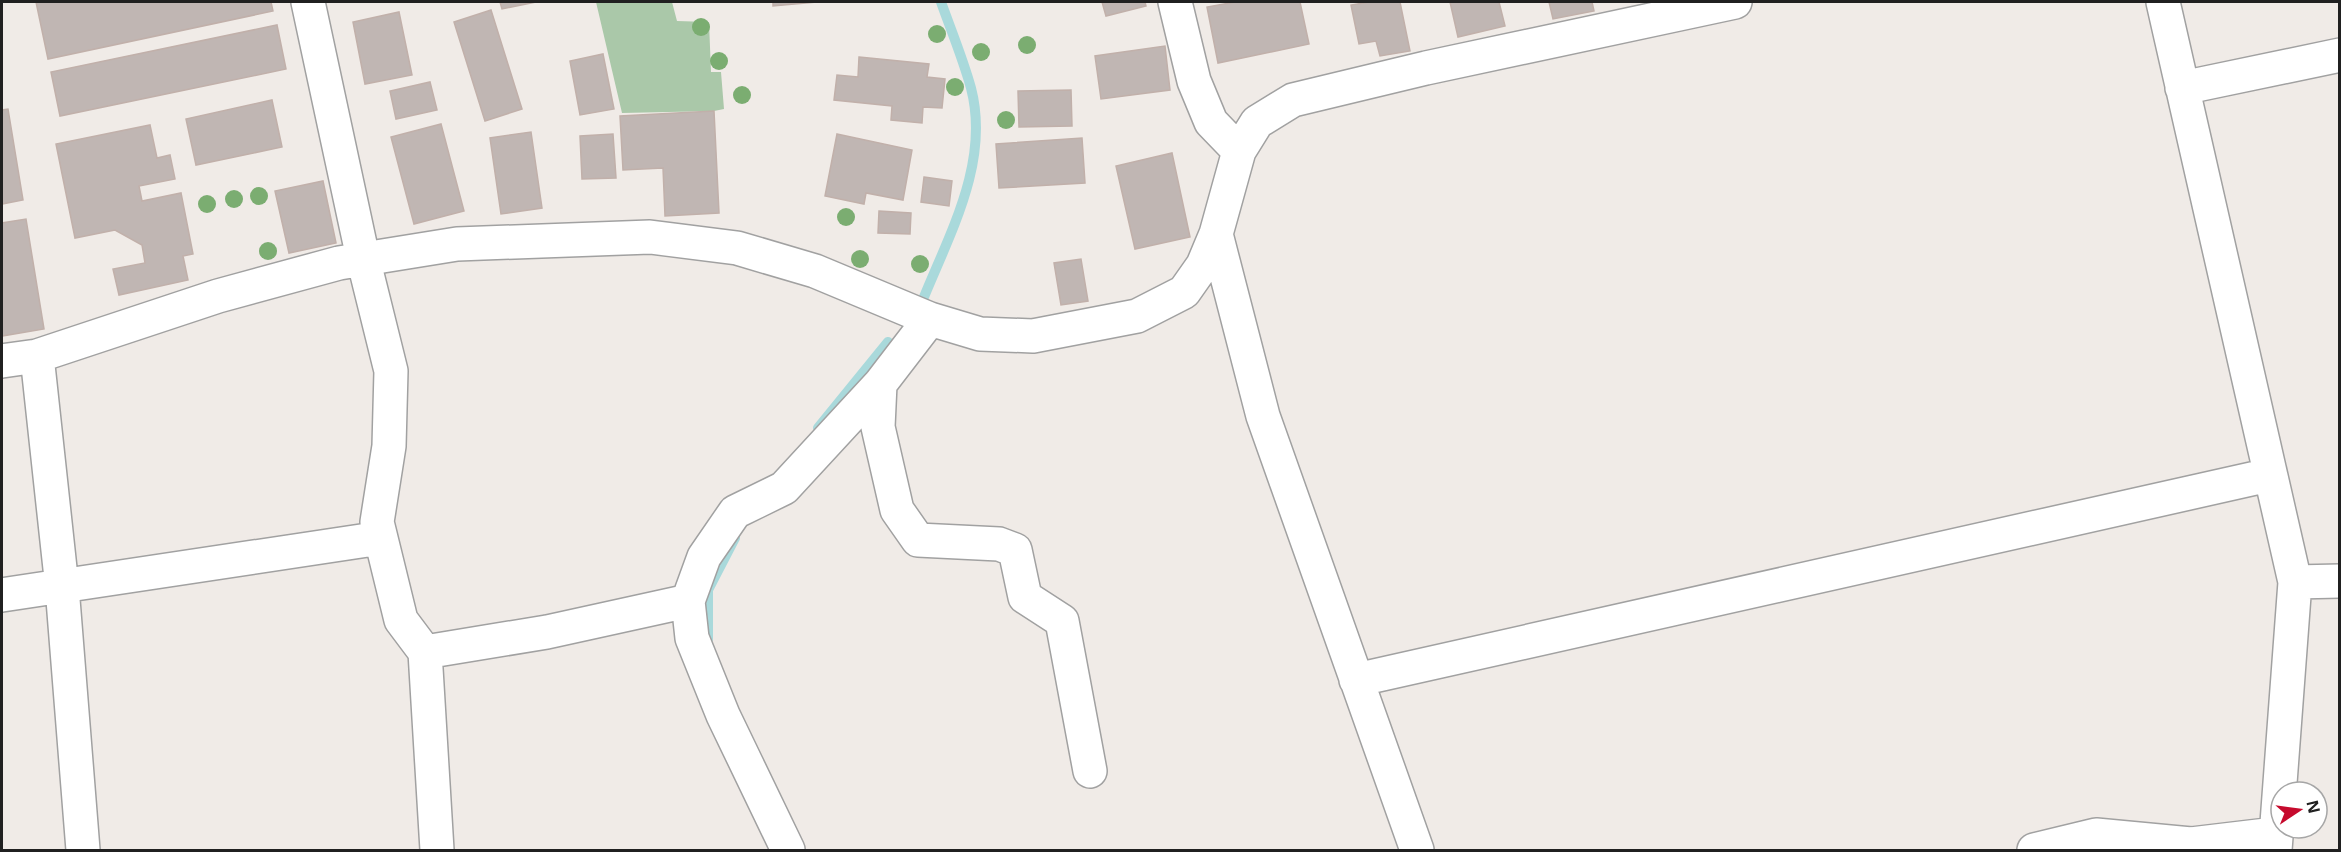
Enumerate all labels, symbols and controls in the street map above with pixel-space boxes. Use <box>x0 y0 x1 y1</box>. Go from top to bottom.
north arrow <box>2269 780 2329 840</box>
text: N <box>2301 798 2326 815</box>

